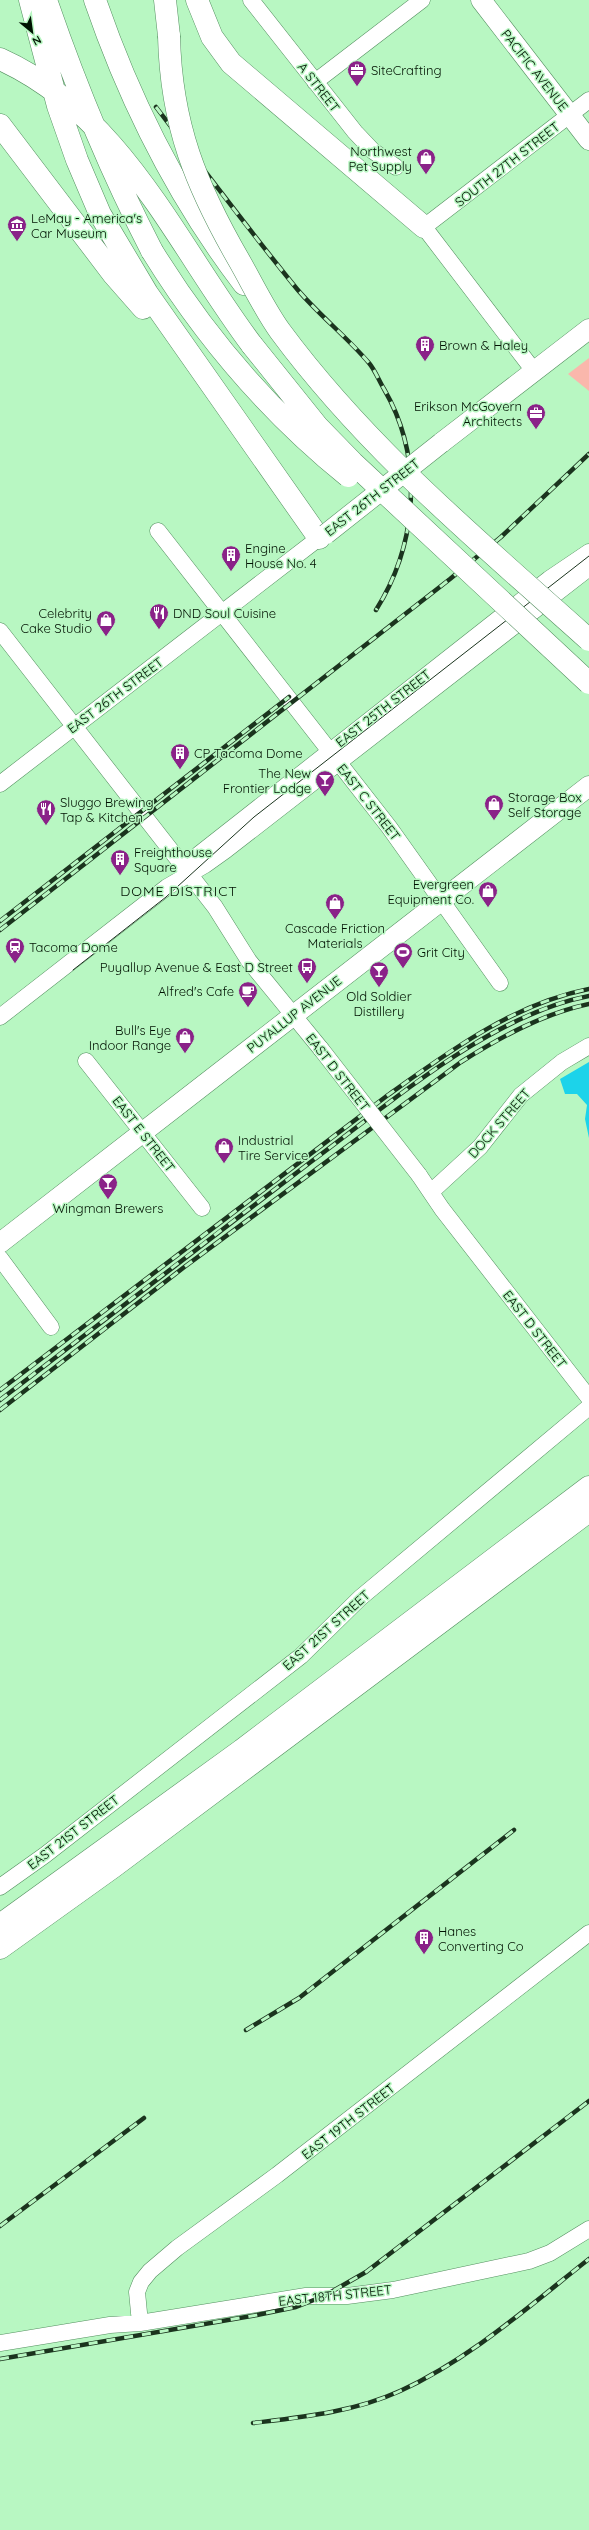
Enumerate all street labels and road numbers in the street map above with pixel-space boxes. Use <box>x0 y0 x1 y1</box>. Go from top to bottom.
street label: PACIFIC AVENUE <box>498 26 572 114</box>
street label: A STREET <box>295 59 343 115</box>
street label: SOUTH 27TH STREET <box>452 118 563 210</box>
street label: EAST 26TH STREET <box>321 455 423 539</box>
street label: EAST 26TH STREET <box>64 654 166 736</box>
street label: EAST 25TH STREET <box>332 666 434 750</box>
street label: EAST C STREET <box>334 760 404 844</box>
street label: PUYALLUP AVENUE <box>244 972 344 1056</box>
street label: EAST D STREET <box>303 1030 373 1114</box>
street label: DOCK STREET <box>465 1085 534 1161</box>
street label: EAST E STREET <box>109 1093 179 1175</box>
street label: EAST D STREET <box>500 1287 570 1371</box>
street label: EAST 21ST STREET <box>279 1587 373 1673</box>
street label: EAST 21ST STREET <box>24 1791 122 1873</box>
street label: EAST 19TH STREET <box>298 2080 398 2162</box>
street label: EAST 18TH STREET <box>278 2281 392 2309</box>

